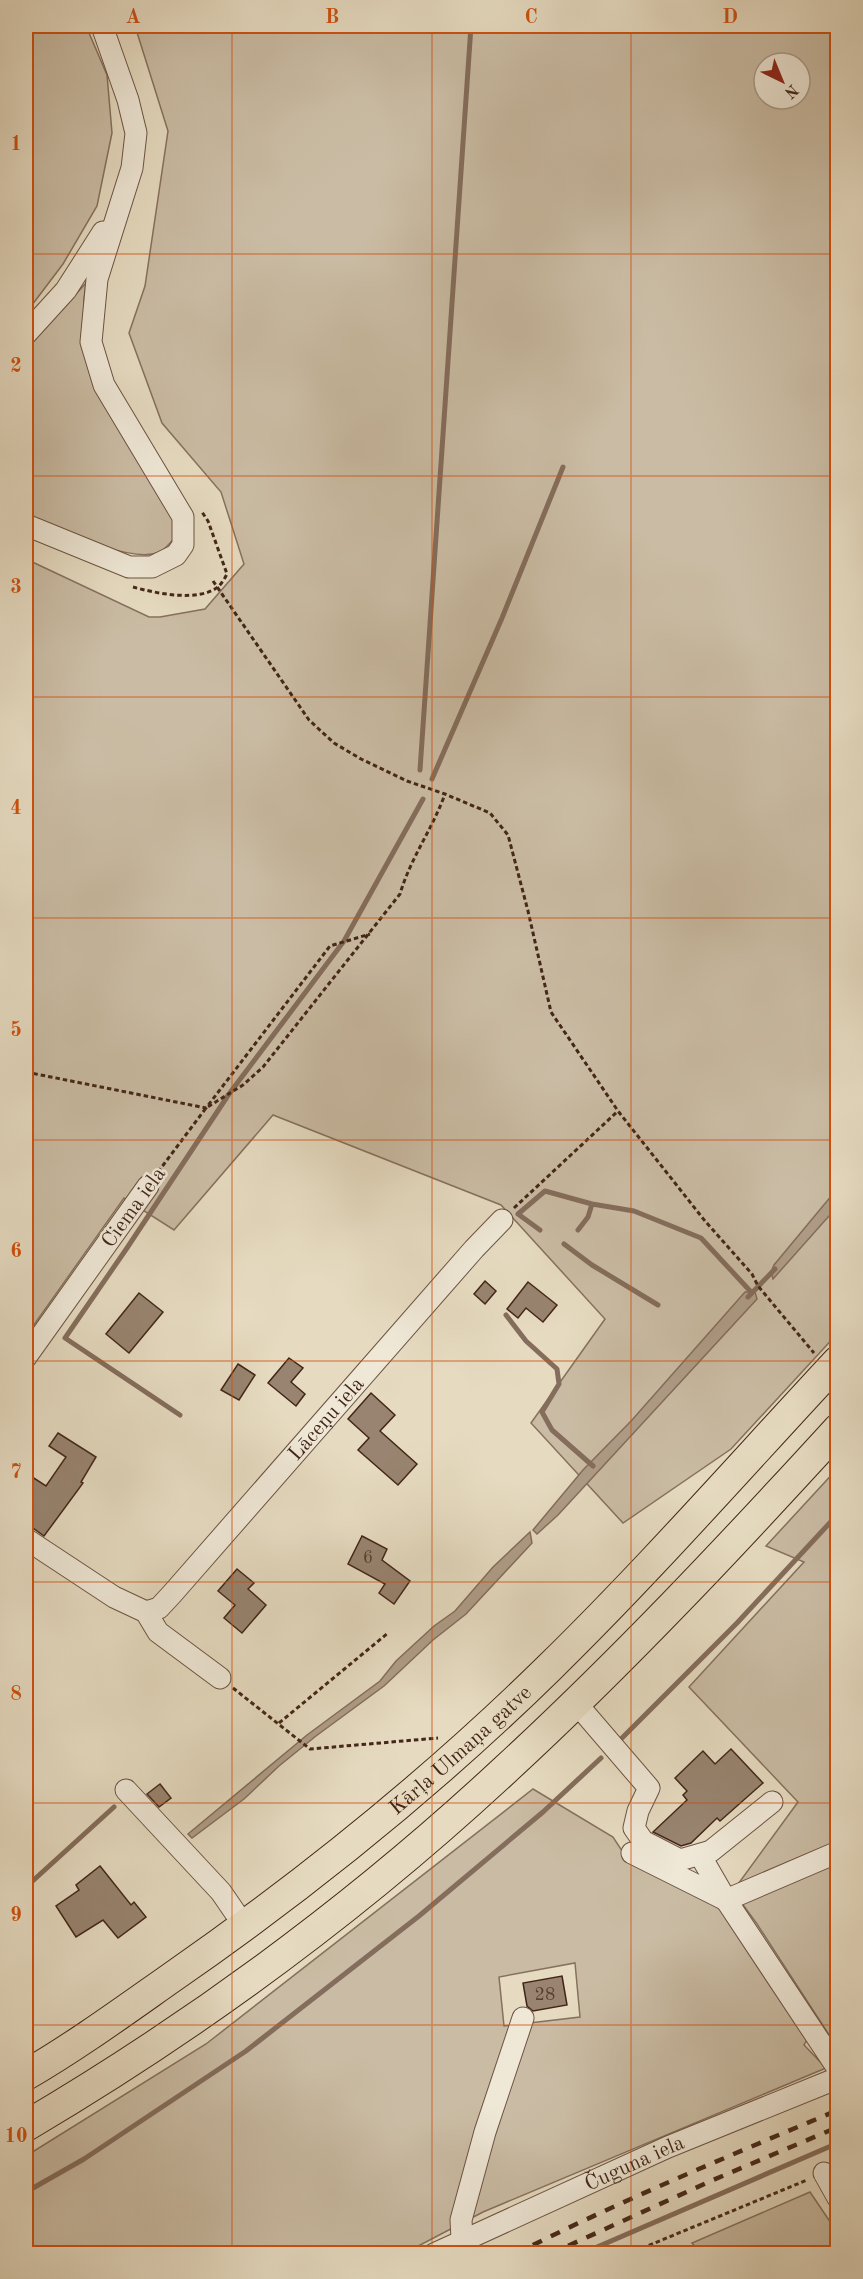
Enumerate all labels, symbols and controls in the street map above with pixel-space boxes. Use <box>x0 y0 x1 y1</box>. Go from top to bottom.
text: A <box>125 8 141 28</box>
text: B <box>325 8 339 28</box>
text: C <box>524 8 538 28</box>
text: D <box>722 8 738 28</box>
north arrow <box>752 51 812 111</box>
text: N <box>780 80 801 101</box>
text: 1 <box>10 135 22 155</box>
text: 2 <box>10 357 22 377</box>
text: 3 <box>10 578 22 598</box>
text: 4 <box>10 799 22 819</box>
text: 5 <box>10 1020 22 1041</box>
street label: Ciema iela <box>98 1164 170 1252</box>
text: 6 <box>10 1242 22 1262</box>
street label: Lāceņu iela <box>285 1374 369 1465</box>
text: 7 <box>10 1463 22 1483</box>
house number: 6 <box>363 1549 373 1567</box>
street label: Kārļa Ulmaņa gatve <box>386 1682 536 1819</box>
text: 8 <box>10 1685 22 1705</box>
text: 9 <box>10 1906 22 1926</box>
house number: 28 <box>535 1986 555 2004</box>
text: 10 <box>4 2127 28 2147</box>
street label: Čuguna iela <box>580 2133 687 2196</box>

